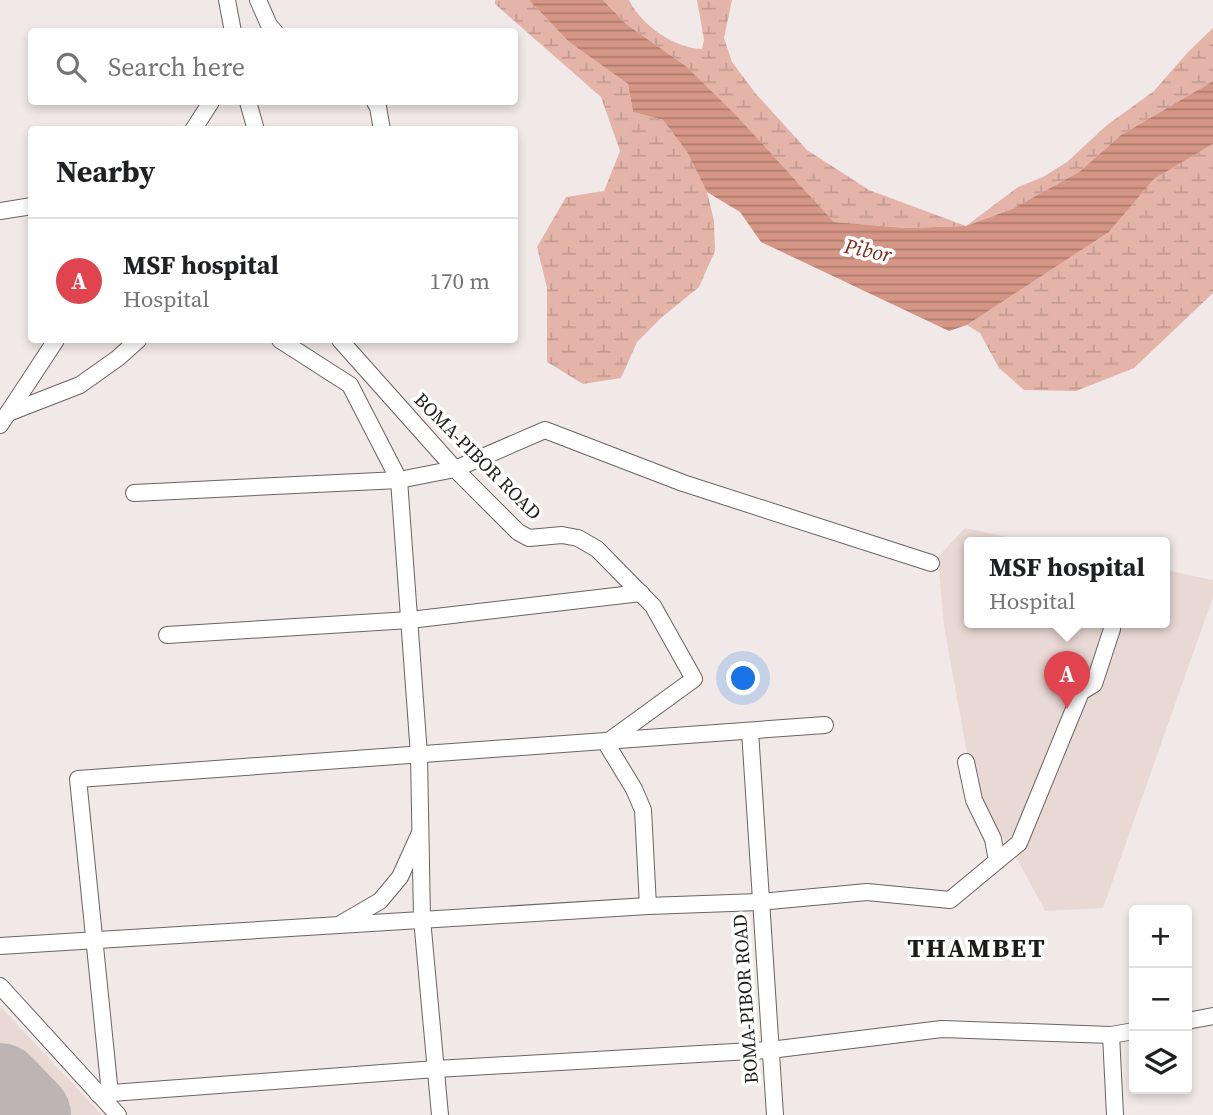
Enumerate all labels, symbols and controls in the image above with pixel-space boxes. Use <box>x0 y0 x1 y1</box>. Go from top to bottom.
search box <box>28 28 518 105</box>
icon: search <box>52 48 90 86</box>
text: Search here <box>108 49 245 85</box>
text: Nearby <box>56 151 155 192</box>
water label: Pibor <box>841 231 895 269</box>
text: MSF hospital <box>123 247 279 283</box>
text: A <box>71 265 87 297</box>
text: 170 m <box>429 265 490 297</box>
text: Hospital <box>123 283 209 315</box>
street label: BOMA-PIBOR ROAD <box>409 387 547 525</box>
popup <box>964 537 1170 628</box>
text: MSF hospital <box>989 549 1145 585</box>
text: Hospital <box>989 585 1075 617</box>
pin: A <box>1044 651 1090 709</box>
your location <box>726 661 760 695</box>
map controls <box>1129 905 1192 1094</box>
button: + <box>1129 905 1192 968</box>
street label: BOMA-PIBOR ROAD <box>726 913 764 1085</box>
district label: THAMBET <box>907 930 1047 966</box>
button: − <box>1129 968 1192 1031</box>
button: layers <box>1129 1031 1192 1094</box>

